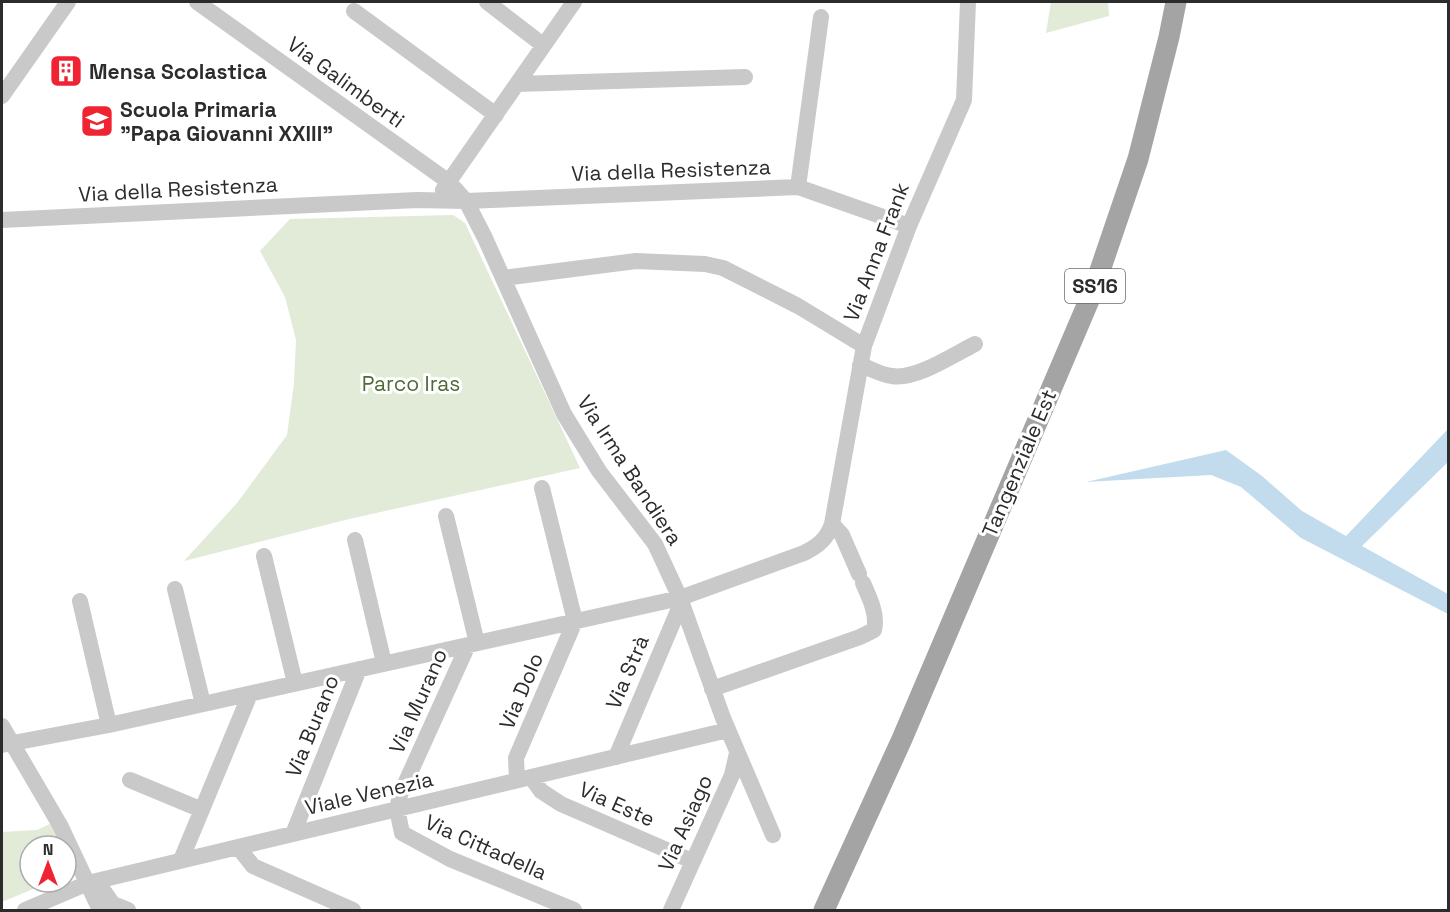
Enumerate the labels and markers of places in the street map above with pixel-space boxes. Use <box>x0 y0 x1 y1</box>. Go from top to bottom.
building icon: Mensa Scolastica <box>48 53 84 89</box>
place label: Mensa Scolastica <box>89 58 267 85</box>
place label: Scuola Primaria "Papa Giovanni XXIII" <box>120 96 333 147</box>
school or university icon: Scuola Primaria "Papa Giovanni XXIII" <box>79 103 115 139</box>

